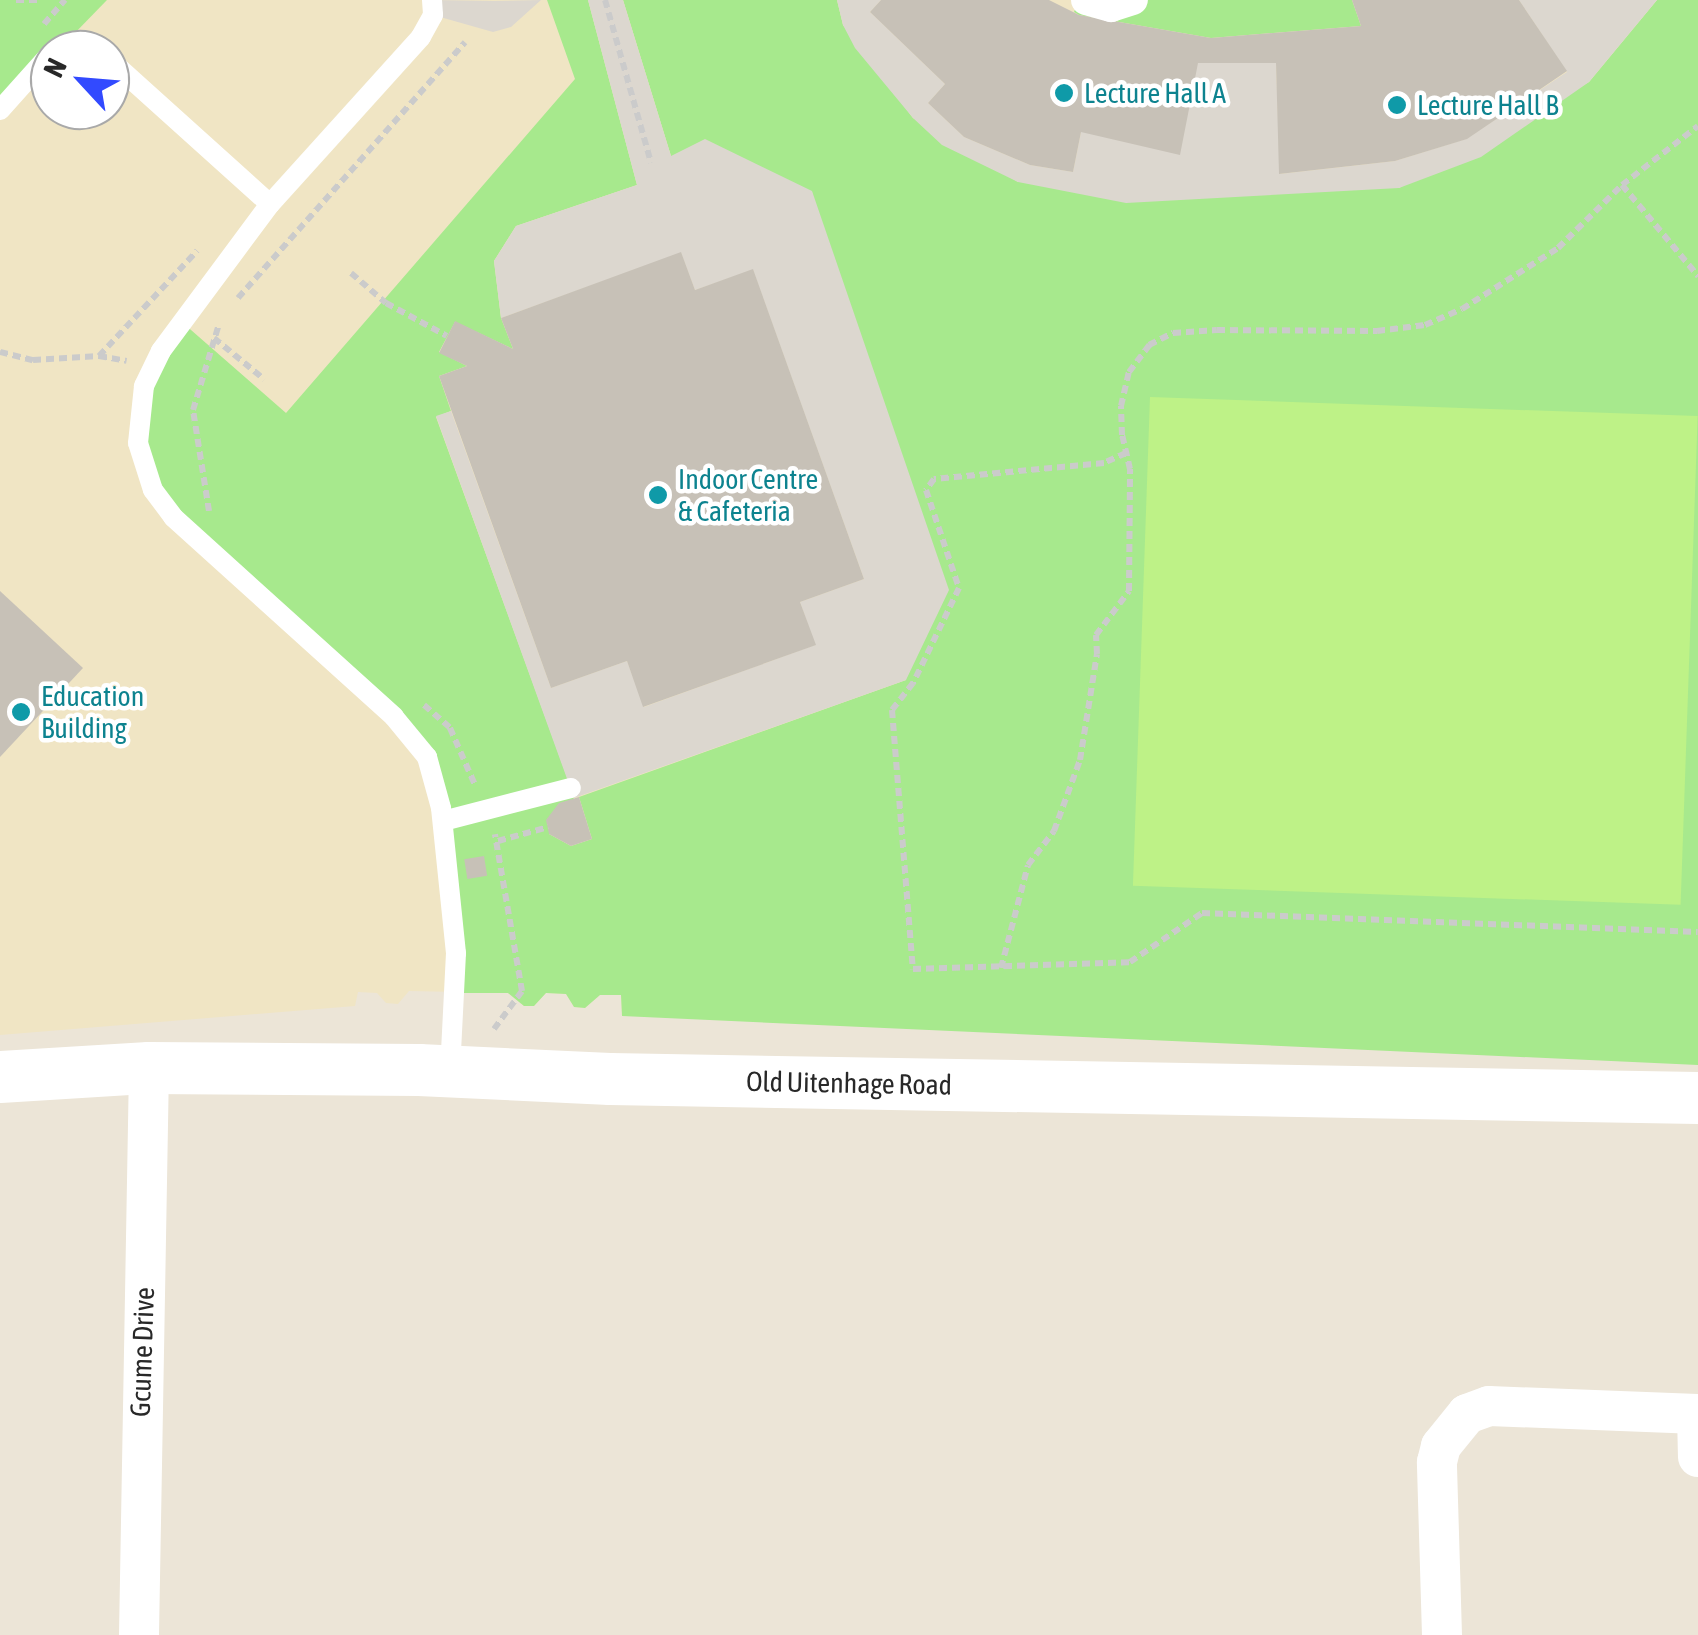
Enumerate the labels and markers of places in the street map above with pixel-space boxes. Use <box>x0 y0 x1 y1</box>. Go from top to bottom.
place label: Lecture Hall A <box>1084 76 1226 110</box>
marker: Lecture Hall A <box>1053 82 1075 104</box>
place label: Lecture Hall B <box>1417 88 1558 122</box>
marker: Lecture Hall B <box>1386 94 1408 116</box>
place label: Indoor Centre & Cafeteria <box>678 462 818 528</box>
marker: Indoor Centre & Cafeteria <box>647 484 669 506</box>
place label: Education Building <box>41 679 144 745</box>
marker: Education Building <box>10 701 32 723</box>

